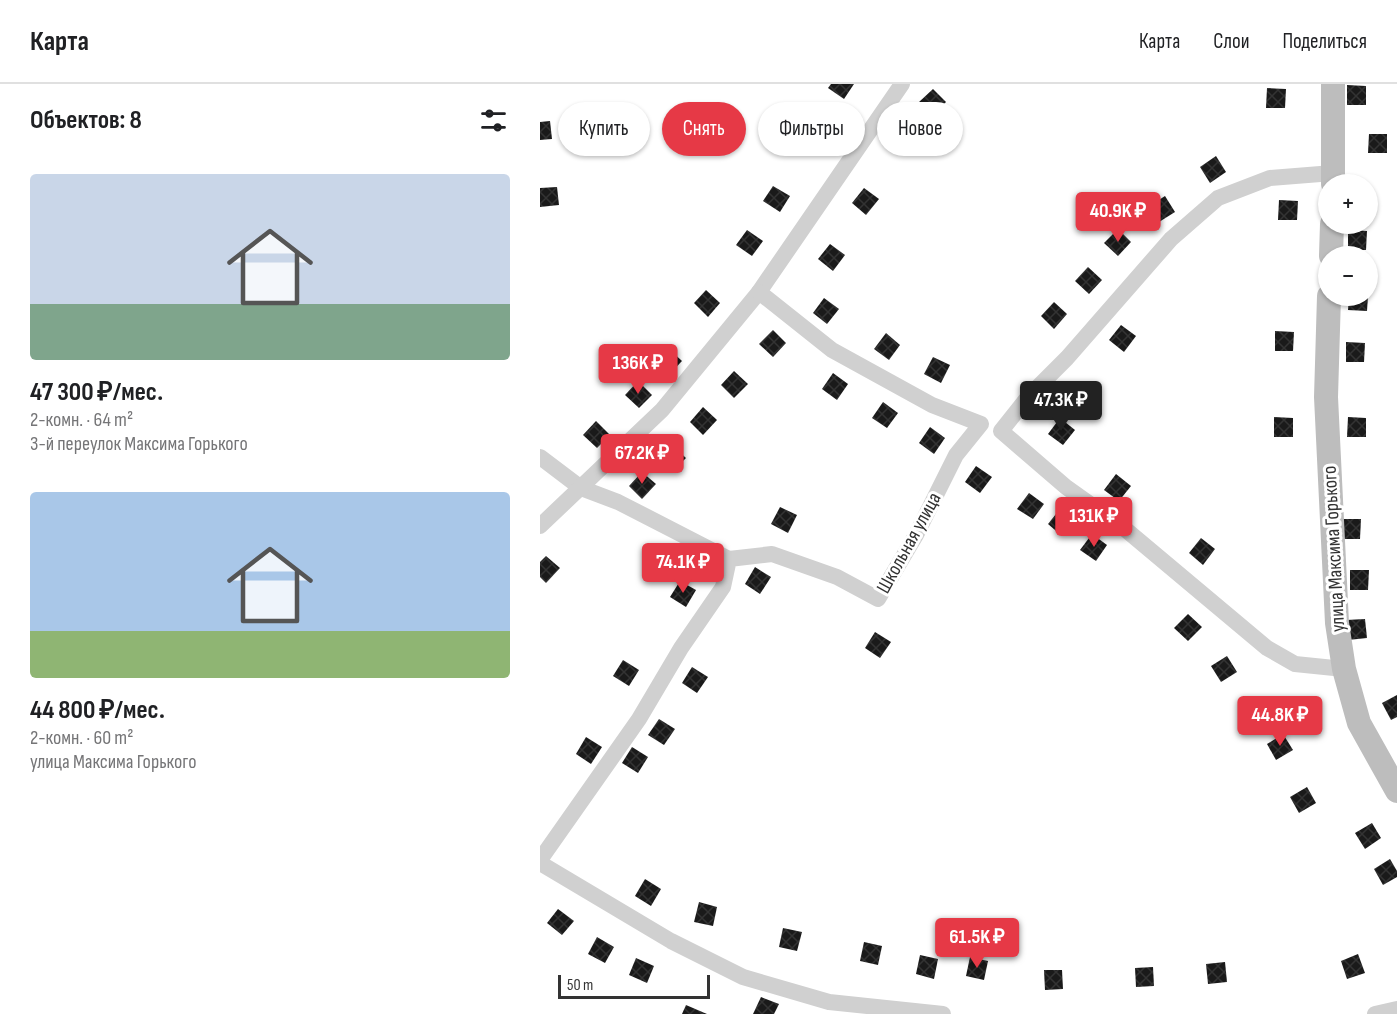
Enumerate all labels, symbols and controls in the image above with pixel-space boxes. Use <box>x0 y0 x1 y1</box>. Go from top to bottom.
text: Карта <box>30 25 89 58</box>
text: Карта <box>1139 29 1180 54</box>
text: Слои <box>1213 29 1249 54</box>
text: Поделиться <box>1282 29 1367 54</box>
chip: Купить <box>558 102 650 156</box>
chip: Снять <box>662 102 746 156</box>
chip: Фильтры <box>758 102 865 156</box>
chip: Новое <box>877 102 963 156</box>
icon: filters <box>477 104 510 137</box>
text: Объектов: 8 <box>30 105 142 136</box>
map controls <box>1318 174 1378 306</box>
button: + <box>1318 174 1378 234</box>
pin: 40.9K ₽ <box>1063 192 1173 243</box>
text: 40.9K ₽ <box>1090 199 1146 223</box>
icon: home <box>216 213 324 321</box>
button: − <box>1318 246 1378 306</box>
pin: 136K ₽ <box>589 344 687 395</box>
text: 136K ₽ <box>613 351 663 375</box>
text: 47 300 ₽/мес. <box>30 377 163 408</box>
pin: 47.3K ₽ <box>1006 381 1116 432</box>
text: 47.3K ₽ <box>1034 388 1088 412</box>
text: 2-комн. · 64 m² <box>30 408 133 432</box>
text: 3-й переулок Максима Горького <box>30 432 248 456</box>
pin: 67.2K ₽ <box>587 434 697 485</box>
text: 67.2K ₽ <box>615 441 669 465</box>
street label: улица Максима Горького <box>1318 465 1350 633</box>
street label: Школьная улица <box>871 488 947 598</box>
pin: 131K ₽ <box>1045 497 1143 548</box>
text: 131K ₽ <box>1069 504 1119 528</box>
icon: home <box>216 531 324 639</box>
pin: 74.1K ₽ <box>628 543 738 594</box>
text: 74.1K ₽ <box>656 550 710 574</box>
text: 44 800 ₽/мес. <box>30 695 165 726</box>
pin: 44.8K ₽ <box>1225 696 1335 747</box>
text: 44.8K ₽ <box>1251 703 1309 727</box>
text: 2-комн. · 60 m² <box>30 726 133 750</box>
text: улица Максима Горького <box>30 750 197 774</box>
pin: 61.5K ₽ <box>922 918 1032 969</box>
text: 61.5K ₽ <box>949 925 1005 949</box>
scale bar <box>558 972 710 1000</box>
text: 50 m <box>567 976 593 995</box>

